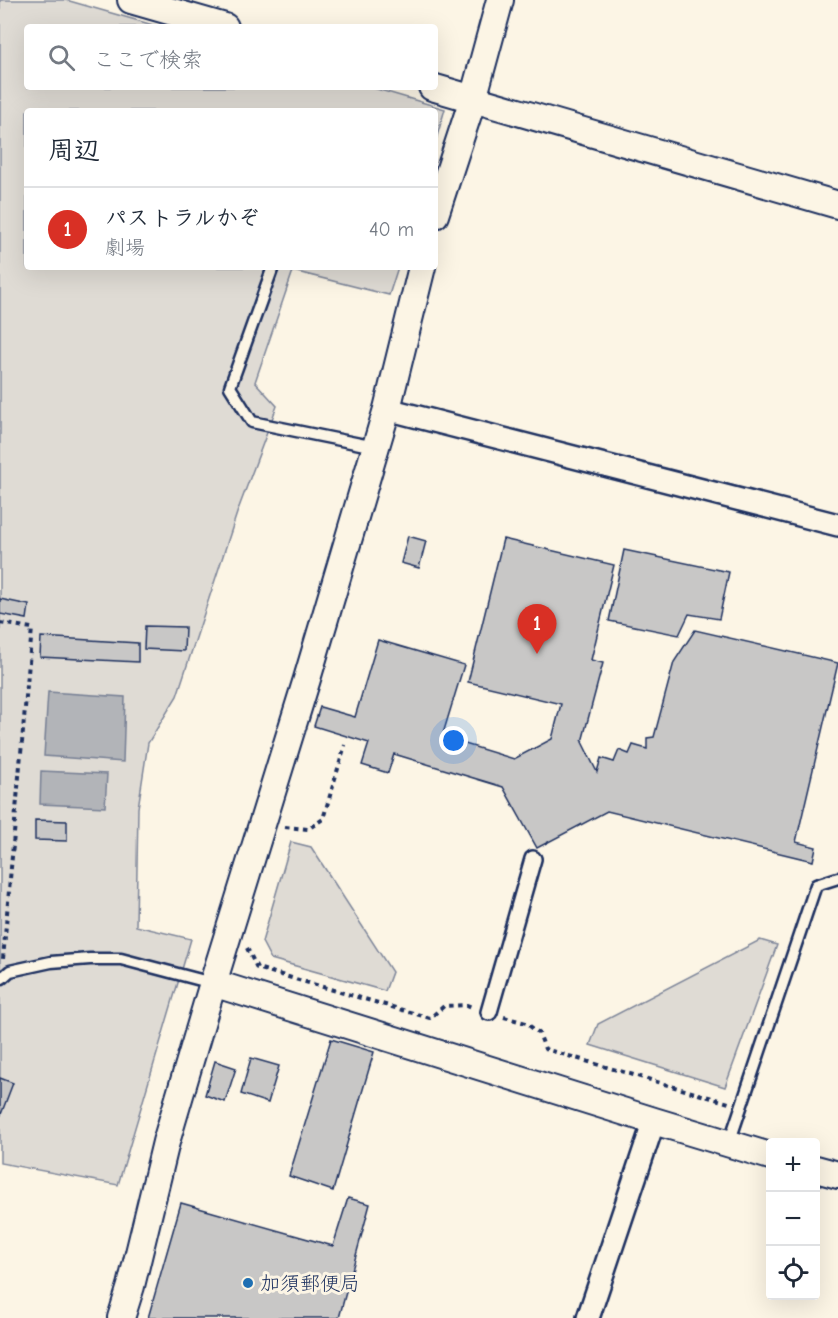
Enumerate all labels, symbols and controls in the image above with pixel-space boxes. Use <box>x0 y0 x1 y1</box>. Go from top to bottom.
search box <box>24 24 438 90</box>
icon: search <box>45 41 78 74</box>
text: ここで検索 <box>93 47 203 73</box>
text: 周辺 <box>48 136 100 166</box>
text: パストラルかぞ <box>105 205 260 231</box>
text: 1 <box>64 218 71 241</box>
text: 40 m <box>369 218 414 241</box>
text: 劇場 <box>105 236 145 259</box>
pin: 1 <box>518 604 556 654</box>
your location <box>439 726 468 755</box>
map controls <box>766 1138 820 1300</box>
button: + <box>766 1138 820 1192</box>
button: − <box>766 1192 820 1246</box>
button: locate <box>766 1246 820 1300</box>
place label: 加須郵便局 <box>260 1272 360 1295</box>
marker: 加須郵便局 <box>241 1276 255 1290</box>

